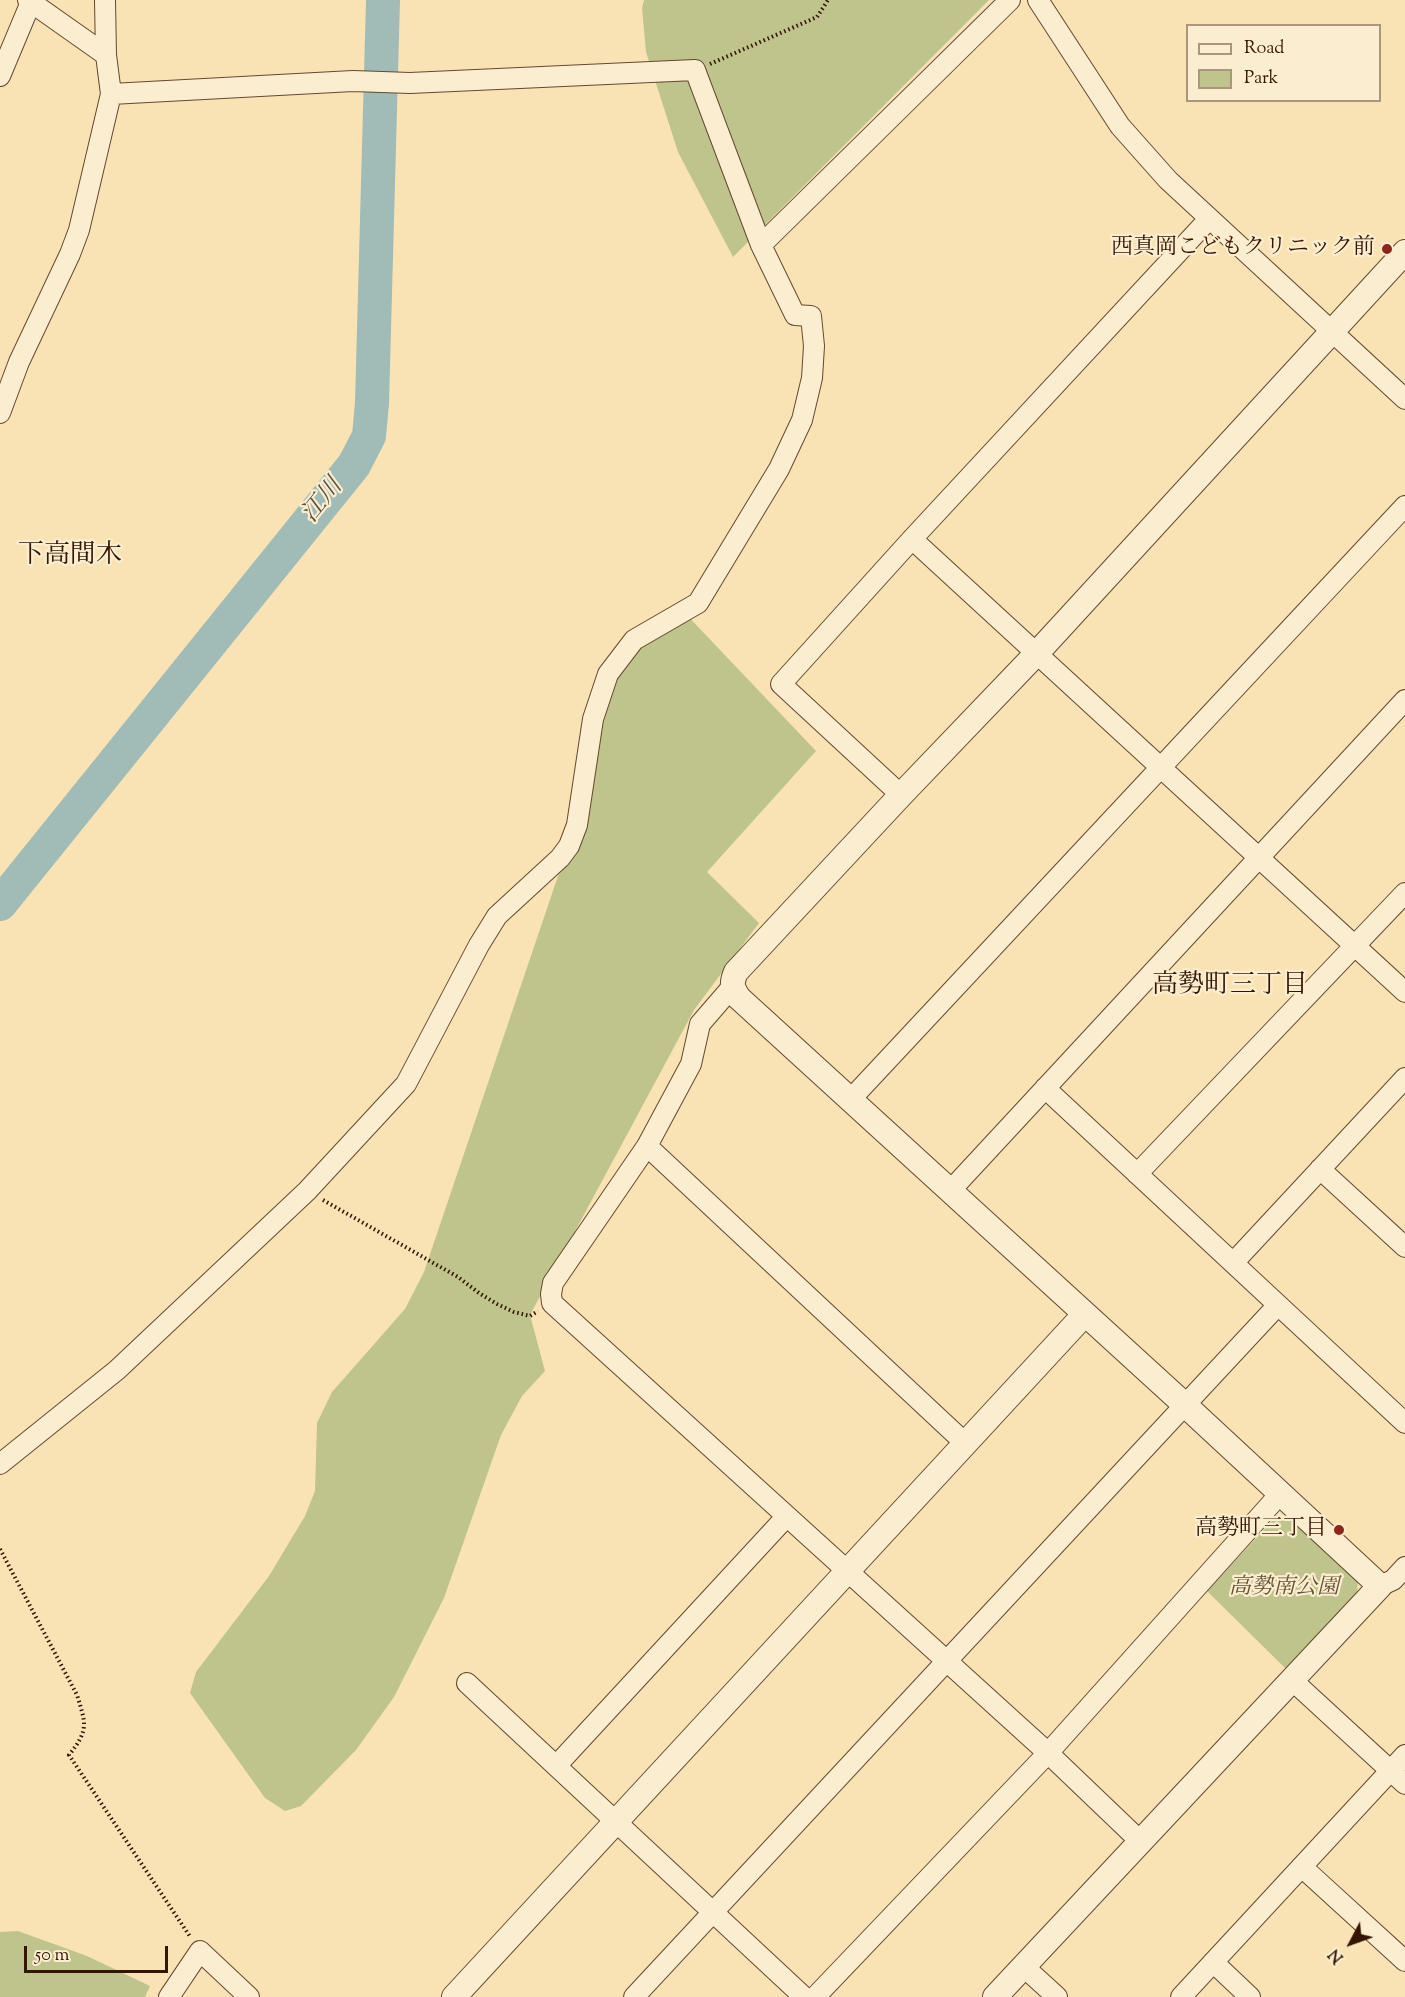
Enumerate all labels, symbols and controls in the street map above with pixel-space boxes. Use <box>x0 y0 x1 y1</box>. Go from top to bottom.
legend <box>1186 24 1381 102</box>
text: Road <box>1244 36 1284 62</box>
text: Park <box>1244 66 1278 92</box>
place label: 西真岡こどもクリニック前 <box>1111 236 1375 262</box>
marker: 西真岡こどもクリニック前 <box>1380 242 1394 256</box>
water label: 江川 <box>298 474 350 530</box>
district label: 下高間木 <box>18 542 122 574</box>
district label: 高勢町三丁目 <box>1152 972 1308 1004</box>
place label: 高勢町三丁目 <box>1195 1517 1327 1543</box>
marker: 高勢町三丁目 <box>1332 1523 1346 1537</box>
park label: 高勢南公園 <box>1229 1576 1339 1602</box>
north arrow <box>1321 1913 1381 1973</box>
scale bar <box>27 1934 171 1972</box>
text: 50 m <box>35 1943 69 1969</box>
text: N <box>1324 1943 1350 1968</box>

